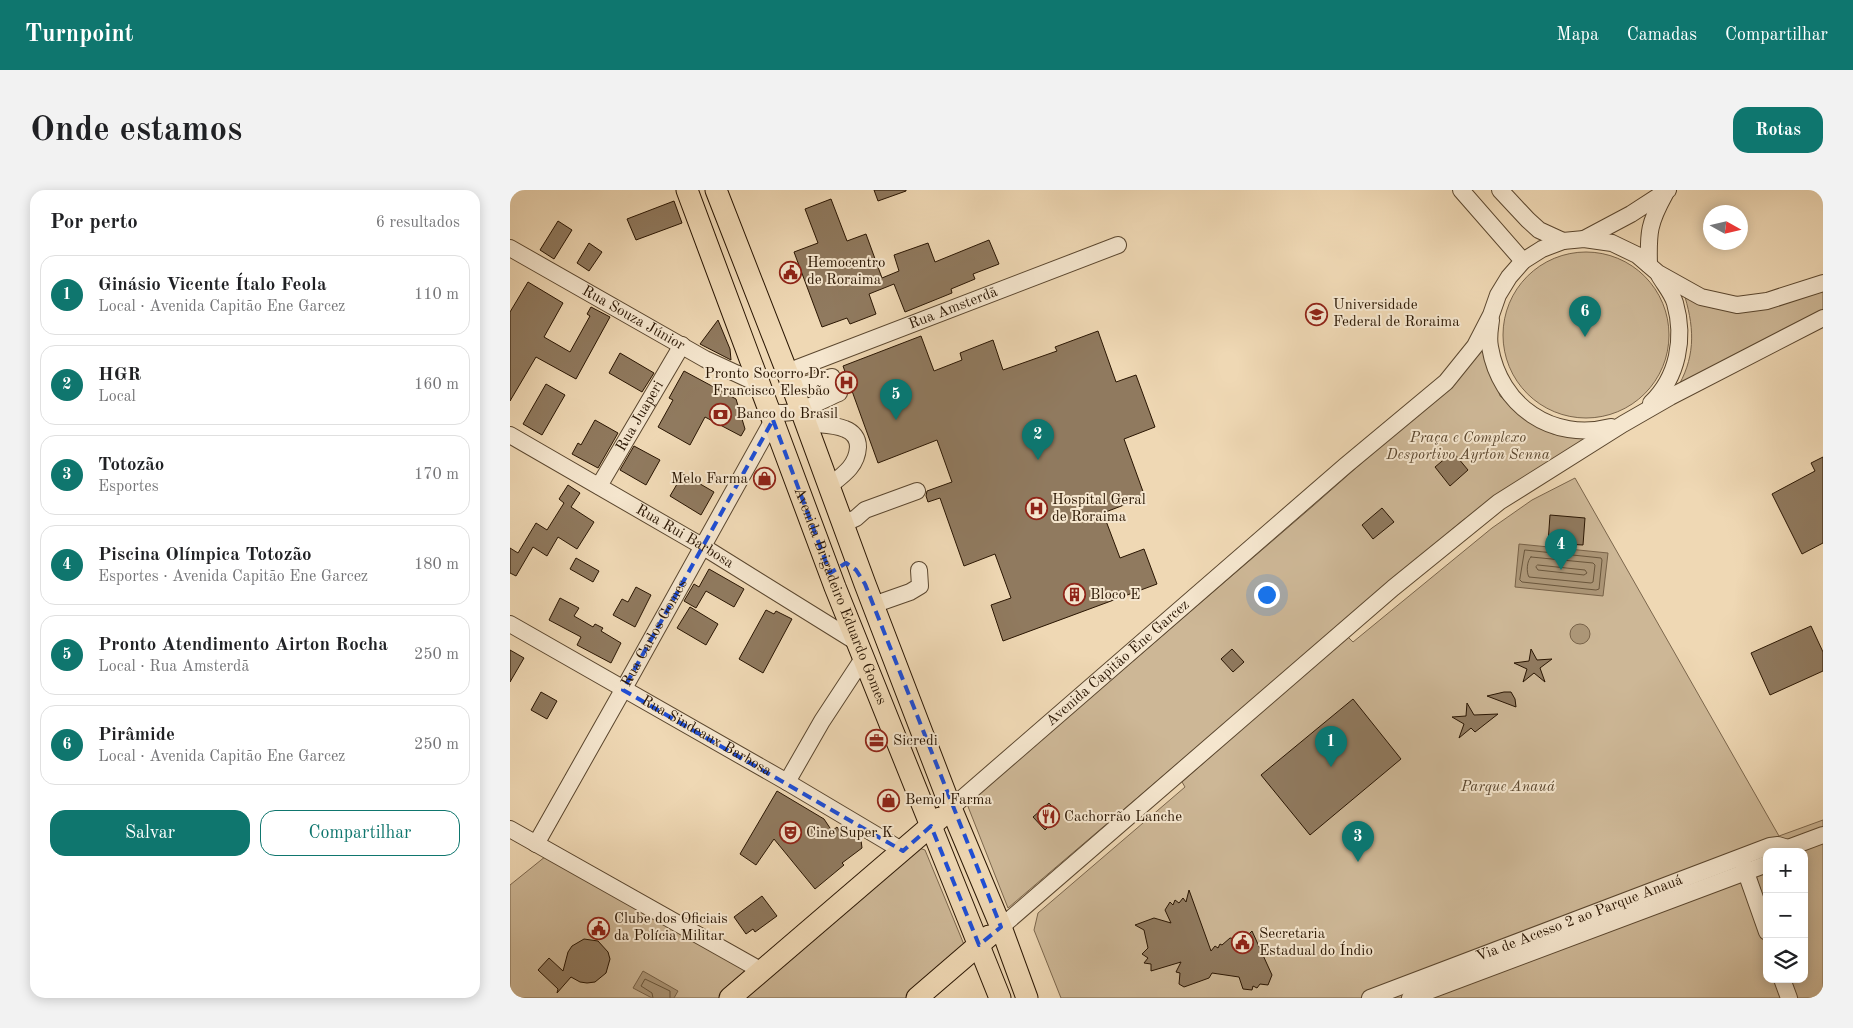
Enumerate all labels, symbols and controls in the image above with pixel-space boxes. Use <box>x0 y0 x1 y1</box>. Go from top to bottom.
text: Turnpoint <box>25 23 133 47</box>
text: Mapa <box>1557 26 1599 44</box>
text: Camadas <box>1627 26 1697 44</box>
text: Compartilhar <box>1725 26 1828 44</box>
button: Rotas <box>1733 107 1823 153</box>
text: Onde estamos <box>30 113 242 148</box>
north arrow <box>1703 205 1748 250</box>
text: Por perto <box>50 212 138 233</box>
text: 6 resultados <box>376 215 460 231</box>
place label: Hemocentro de Roraima <box>807 256 885 288</box>
public building icon: Hemocentro de Roraima <box>779 260 803 284</box>
text: Ginásio Vicente Ítalo Feola <box>98 276 327 295</box>
street label: Rua Souza Júnior <box>580 283 687 353</box>
street label: Rua Amsterdã <box>907 284 1000 332</box>
text: 1 <box>62 287 72 303</box>
text: 110 m <box>414 287 459 303</box>
pin: 6 <box>1569 296 1601 337</box>
place label: Universidade Federal de Roraima <box>1333 298 1460 330</box>
text: Local · Avenida Capitão Ene Garcez <box>98 299 345 315</box>
school or university icon: Universidade Federal de Roraima <box>1305 302 1329 326</box>
text: HGR <box>98 366 141 385</box>
place label: Pronto Socorro Dr. Francisco Elesbão <box>705 367 830 399</box>
hospital icon: Pronto Socorro Dr. Francisco Elesbão <box>834 371 858 395</box>
text: 2 <box>62 377 72 393</box>
text: 160 m <box>414 377 459 393</box>
street label: Rua Juaperi <box>614 378 667 454</box>
pin: 5 <box>880 379 912 420</box>
text: Local <box>98 389 136 405</box>
bank icon: Banco do Brasil <box>708 402 732 426</box>
place label: Banco do Brasil <box>736 407 838 422</box>
pin: 2 <box>1022 419 1054 460</box>
park label: Praça e Complexo Desportivo Ayrton Senna <box>1385 431 1550 463</box>
text: Totozão <box>98 456 164 475</box>
text: 3 <box>62 467 72 483</box>
text: 170 m <box>414 467 459 483</box>
shop icon: Melo Farma <box>752 467 776 491</box>
place label: Melo Farma <box>671 472 749 487</box>
text: Esportes <box>98 479 159 495</box>
street label: Avenida Brigadeiro Eduardo Gomes <box>791 485 889 707</box>
place label: Hospital Geral de Roraima <box>1052 493 1146 525</box>
hospital icon: Hospital Geral de Roraima <box>1024 497 1048 521</box>
street label: Rua Rui Barbosa <box>633 502 737 571</box>
pin: 4 <box>1545 529 1577 570</box>
text: Piscina Olímpica Totozão <box>98 546 312 565</box>
text: 4 <box>62 557 72 573</box>
text: 180 m <box>414 557 459 573</box>
text: Esportes · Avenida Capitão Ene Garcez <box>98 569 368 585</box>
street label: Rua Carlos Gomes <box>619 577 690 689</box>
your location <box>1254 582 1280 608</box>
building icon: Bloco E <box>1062 583 1086 607</box>
place label: Bloco E <box>1090 588 1140 603</box>
street label: Avenida Capitão Ene Garcez <box>1044 597 1192 729</box>
text: Pronto Atendimento Airton Rocha <box>98 636 388 655</box>
text: 5 <box>62 647 72 663</box>
text: 250 m <box>414 647 459 663</box>
text: Local · Rua Amsterdã <box>98 659 249 675</box>
street label: Rua Sindeaux Barbosa <box>639 693 774 779</box>
text: Pirâmide <box>98 726 175 745</box>
pin: 1 <box>1315 726 1347 767</box>
office icon: Sicredi <box>865 729 889 753</box>
place label: Sicredi <box>893 734 938 749</box>
text: 6 <box>62 737 72 753</box>
text: 250 m <box>414 737 459 753</box>
text: Local · Avenida Capitão Ene Garcez <box>98 749 345 765</box>
park label: Parque Anauá <box>1460 780 1555 795</box>
shop icon: Bemol Farma <box>877 788 901 812</box>
place label: Bemol Farma <box>905 793 993 808</box>
restaurant icon: Cachorrão Lanche <box>1036 805 1060 829</box>
button: Salvar <box>50 810 250 856</box>
button: Compartilhar <box>260 810 460 856</box>
place label: Cachorrão Lanche <box>1064 810 1182 825</box>
theatre icon: Cine Super K <box>778 821 802 845</box>
pin: 3 <box>1342 821 1374 862</box>
place label: Cine Super K <box>806 826 893 841</box>
map controls <box>1763 848 1808 983</box>
button: + <box>1763 848 1808 893</box>
street label: Via de Acesso 2 ao Parque Anauá <box>1474 872 1685 964</box>
button: − <box>1763 893 1808 938</box>
place label: Clube dos Oficiais da Polícia Militar <box>614 912 728 944</box>
public building icon: Clube dos Oficiais da Polícia Militar <box>586 916 610 940</box>
place label: Secretaria Estadual do Índio <box>1259 927 1373 959</box>
public building icon: Secretaria Estadual do Índio <box>1231 931 1255 955</box>
button: layers <box>1763 938 1808 983</box>

